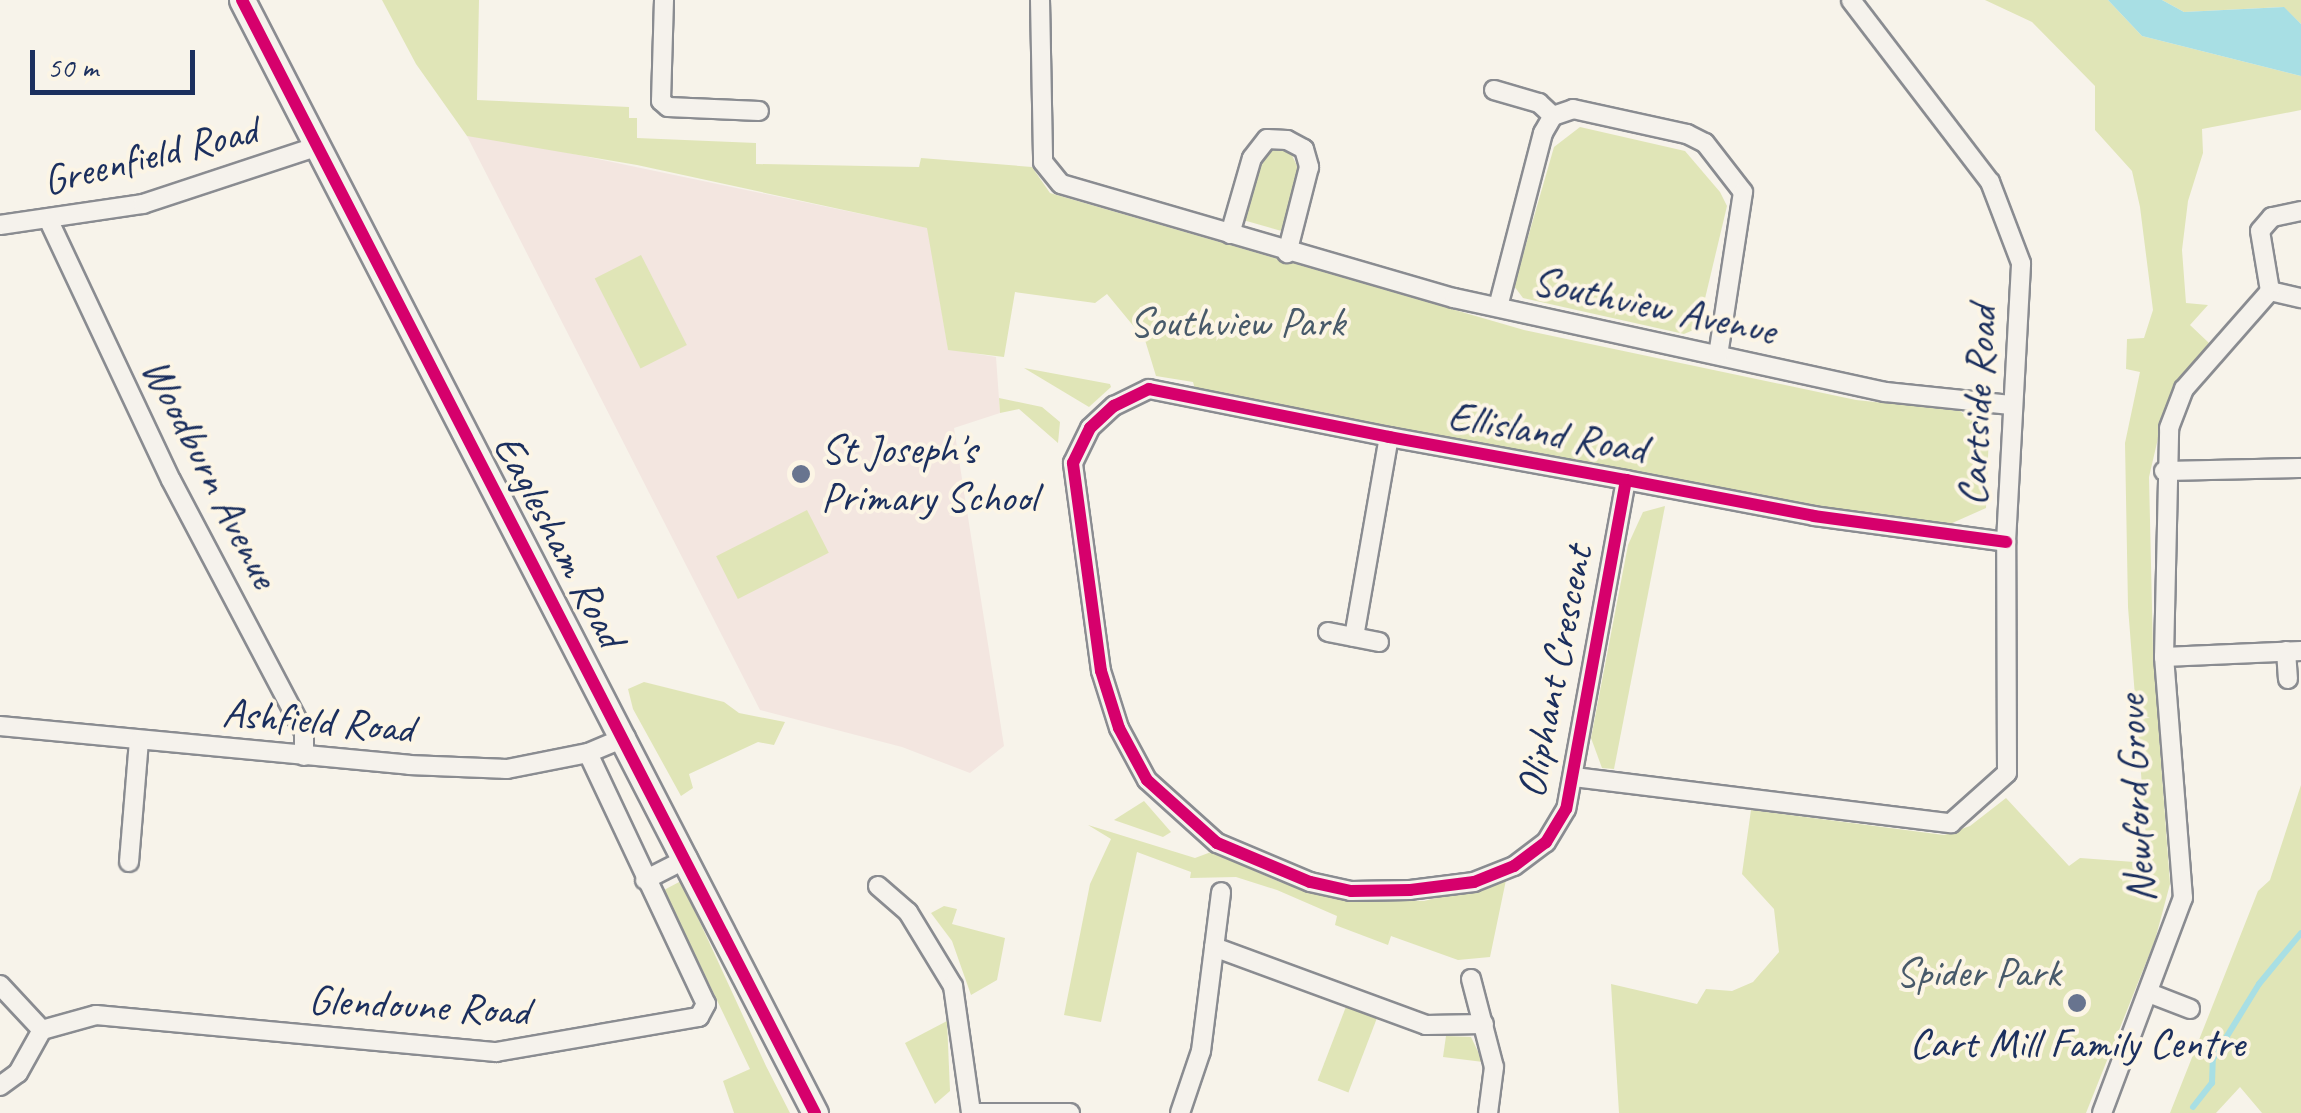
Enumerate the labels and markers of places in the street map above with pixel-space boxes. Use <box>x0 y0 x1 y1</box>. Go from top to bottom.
place label: St Joseph's Primary School <box>821 425 1036 524</box>
marker: St Joseph's Primary School <box>790 463 812 485</box>
marker: Cart Mill Family Centre <box>2066 992 2088 1014</box>
place label: Cart Mill Family Centre <box>1910 1019 2244 1069</box>

